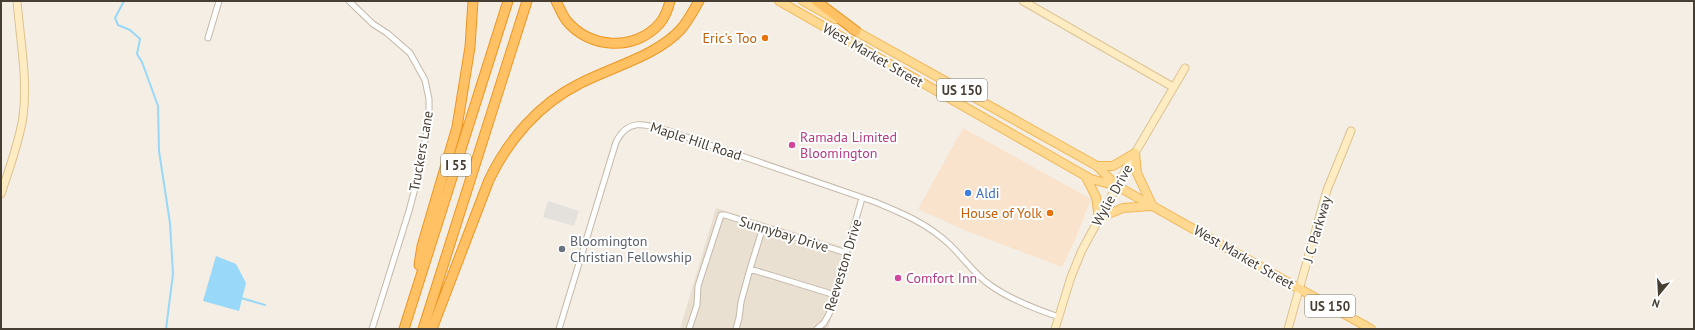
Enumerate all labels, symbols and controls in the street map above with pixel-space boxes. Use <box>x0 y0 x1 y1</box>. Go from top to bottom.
street label: West Market Street <box>819 19 927 91</box>
place label: Eric's Too <box>702 29 757 47</box>
marker: Eric's Too <box>760 33 770 43</box>
road number: US 150 <box>937 79 987 101</box>
street label: Truckers Lane <box>405 109 437 193</box>
street label: Maple Hill Road <box>648 118 744 164</box>
place label: Ramada Limited Bloomington <box>800 128 897 162</box>
marker: Ramada Limited Bloomington <box>787 140 797 150</box>
road number: I 55 <box>441 154 471 176</box>
street label: Wylie Drive <box>1088 161 1136 229</box>
place label: Aldi <box>976 184 1000 202</box>
marker: Aldi <box>963 188 973 198</box>
street label: J C Parkway <box>1299 193 1335 265</box>
place label: House of Yolk <box>961 204 1042 222</box>
marker: House of Yolk <box>1045 208 1055 218</box>
street label: Sunnybay Drive <box>737 212 831 256</box>
street label: Reeveston Drive <box>820 217 866 313</box>
street label: West Market Street <box>1190 221 1298 293</box>
place label: Bloomington Christian Fellowship <box>570 232 692 266</box>
marker: Bloomington Christian Fellowship <box>557 244 567 254</box>
place label: Comfort Inn <box>906 269 977 287</box>
marker: Comfort Inn <box>893 273 903 283</box>
north arrow <box>1639 274 1679 314</box>
road number: US 150 <box>1305 295 1355 317</box>
text: N <box>1650 296 1662 311</box>

